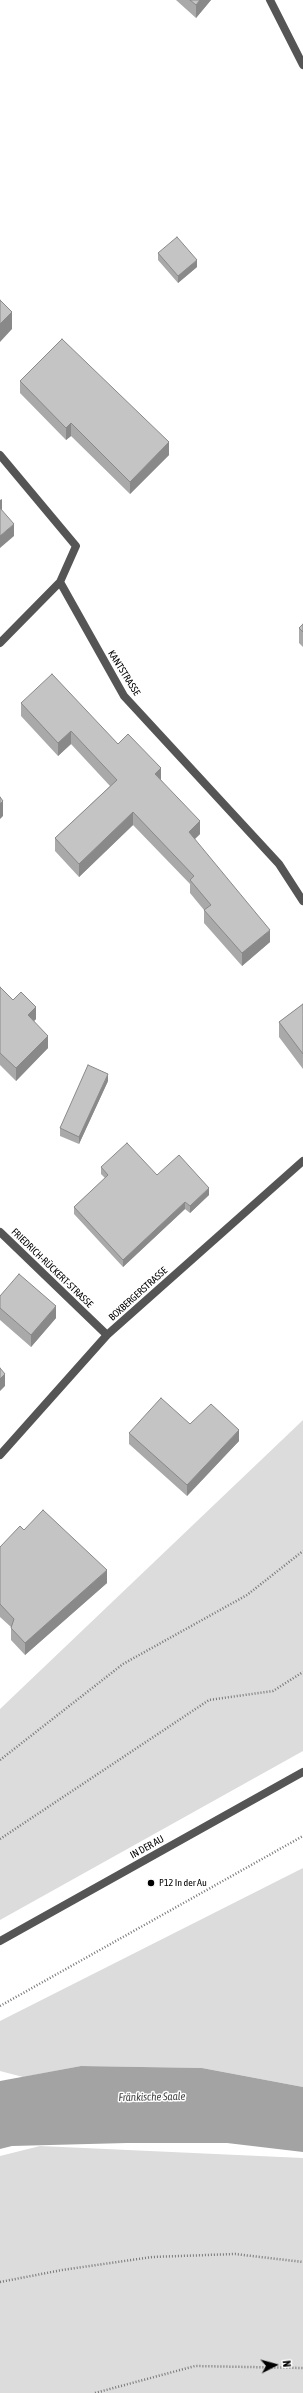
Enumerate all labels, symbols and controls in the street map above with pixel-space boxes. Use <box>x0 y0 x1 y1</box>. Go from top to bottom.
street label: KANTSTRASSE <box>105 648 143 698</box>
street label: FRIEDRICH-RÜCKERT-STRASSE <box>9 1226 95 1310</box>
street label: BOXBERGERSTRASSE <box>106 1265 170 1323</box>
street label: IN DER AU <box>128 1833 166 1861</box>
place label: P12 In der Au <box>159 1877 207 1889</box>
marker: P12 In der Au <box>146 1878 156 1888</box>
water label: Fränkische Saale <box>118 2090 186 2104</box>
north arrow <box>255 2345 295 2385</box>
text: N <box>281 2360 293 2368</box>

